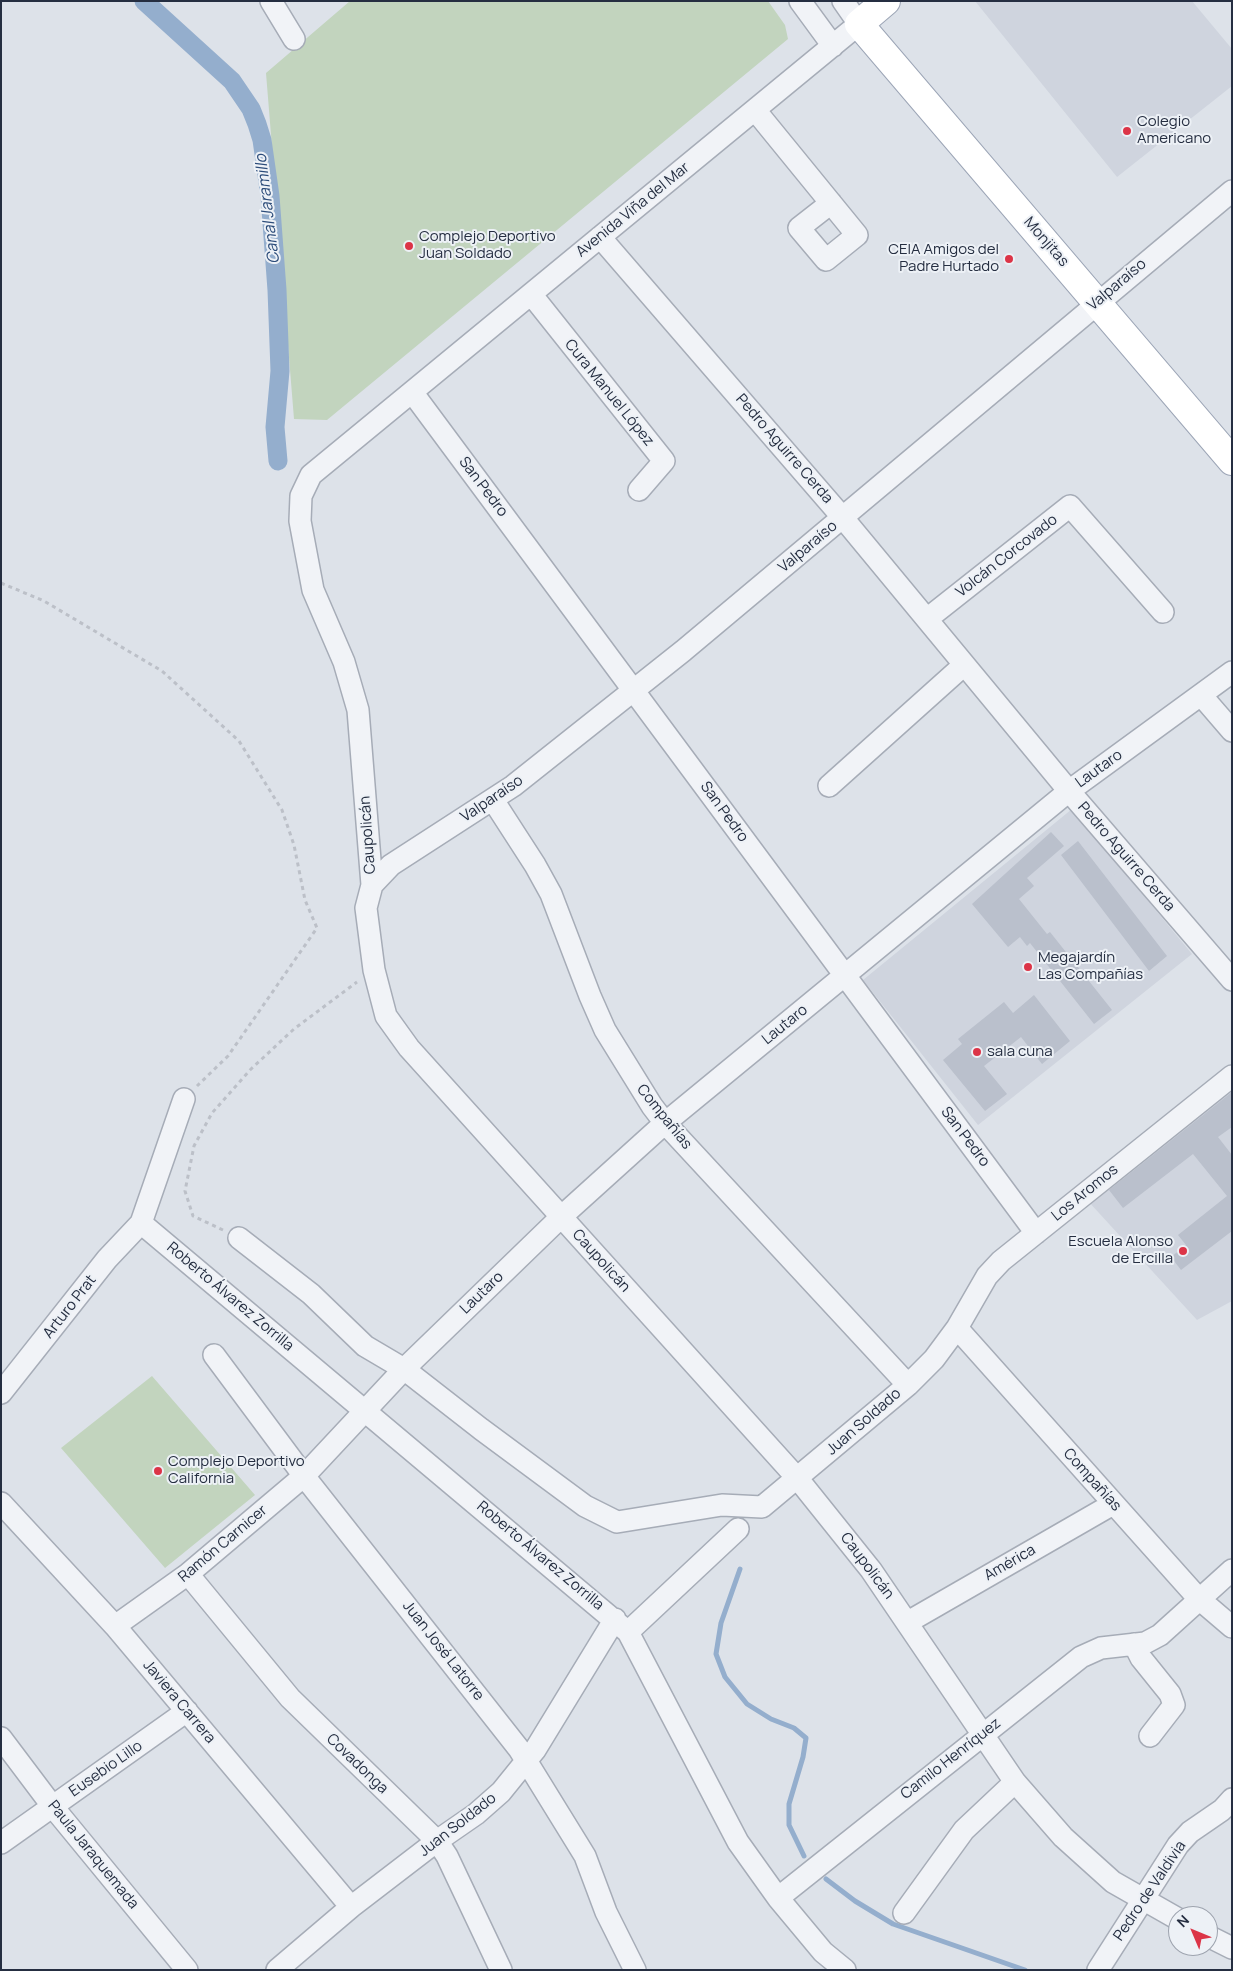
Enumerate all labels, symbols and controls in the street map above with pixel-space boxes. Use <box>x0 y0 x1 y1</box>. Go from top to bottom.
place label: Colegio Americano <box>1137 113 1211 148</box>
marker: Colegio Americano <box>1121 125 1133 137</box>
water label: Canal Jaramillo <box>252 153 284 265</box>
street label: Avenida Viña del Mar <box>573 159 693 261</box>
street label: Monjitas <box>1020 214 1072 270</box>
place label: Complejo Deportivo Juan Soldado <box>419 228 556 263</box>
marker: Complejo Deportivo Juan Soldado <box>403 240 415 252</box>
place label: CEIA Amigos del Padre Hurtado <box>888 241 999 276</box>
marker: CEIA Amigos del Padre Hurtado <box>1003 253 1015 265</box>
street label: Valparaíso <box>1084 255 1150 315</box>
street label: Cura Manuel López <box>560 336 658 450</box>
street label: Pedro Aguirre Cerda <box>732 391 836 507</box>
street label: San Pedro <box>455 454 511 520</box>
street label: Volcán Corcovado <box>953 511 1061 601</box>
street label: Valparaíso <box>775 517 841 577</box>
street label: Lautaro <box>1072 746 1126 792</box>
street label: Valparaíso <box>457 772 527 826</box>
street label: San Pedro <box>696 778 752 846</box>
street label: Caupolicán <box>356 795 380 875</box>
street label: Pedro Aguirre Cerda <box>1074 799 1178 915</box>
place label: Megajardín Las Compañías <box>1038 949 1143 984</box>
marker: Megajardín Las Compañías <box>1022 961 1034 973</box>
street label: Lautaro <box>759 1001 811 1049</box>
place label: sala cuna <box>987 1043 1052 1061</box>
marker: sala cuna <box>971 1046 983 1058</box>
street label: Compañías <box>632 1081 696 1153</box>
street label: San Pedro <box>937 1104 993 1170</box>
street label: Los Aromos <box>1048 1161 1122 1225</box>
street label: Caupolicán <box>568 1226 634 1296</box>
place label: Escuela Alonso de Ercilla <box>1068 1233 1173 1268</box>
street label: Roberto Álvarez Zorrilla <box>163 1239 297 1355</box>
marker: Escuela Alonso de Ercilla <box>1177 1245 1189 1257</box>
street label: Lautaro <box>457 1268 507 1318</box>
street label: Arturo Prat <box>40 1272 100 1342</box>
street label: Juan Soldado <box>823 1385 905 1459</box>
street label: Compañías <box>1059 1445 1125 1515</box>
place label: Complejo Deportivo California <box>168 1453 305 1488</box>
marker: Complejo Deportivo California <box>152 1465 164 1477</box>
street label: Roberto Álvarez Zorrilla <box>473 1498 607 1614</box>
street label: Ramón Carnicer <box>175 1502 271 1586</box>
street label: Caupolicán <box>836 1529 898 1603</box>
street label: América <box>981 1541 1039 1585</box>
street label: Juan José Latorre <box>399 1598 487 1704</box>
street label: Javiera Carrera <box>139 1657 219 1747</box>
street label: Camilo Henríquez <box>897 1714 1005 1804</box>
street label: Covadonga <box>322 1730 392 1798</box>
street label: Eusebio Lillo <box>66 1737 146 1801</box>
street label: Juan Soldado <box>416 1789 500 1861</box>
street label: Paula Jaraquemada <box>44 1797 142 1913</box>
street label: Pedro de Valdivia <box>1110 1838 1190 1944</box>
north arrow <box>1168 1906 1218 1956</box>
text: N <box>1172 1910 1193 1931</box>

